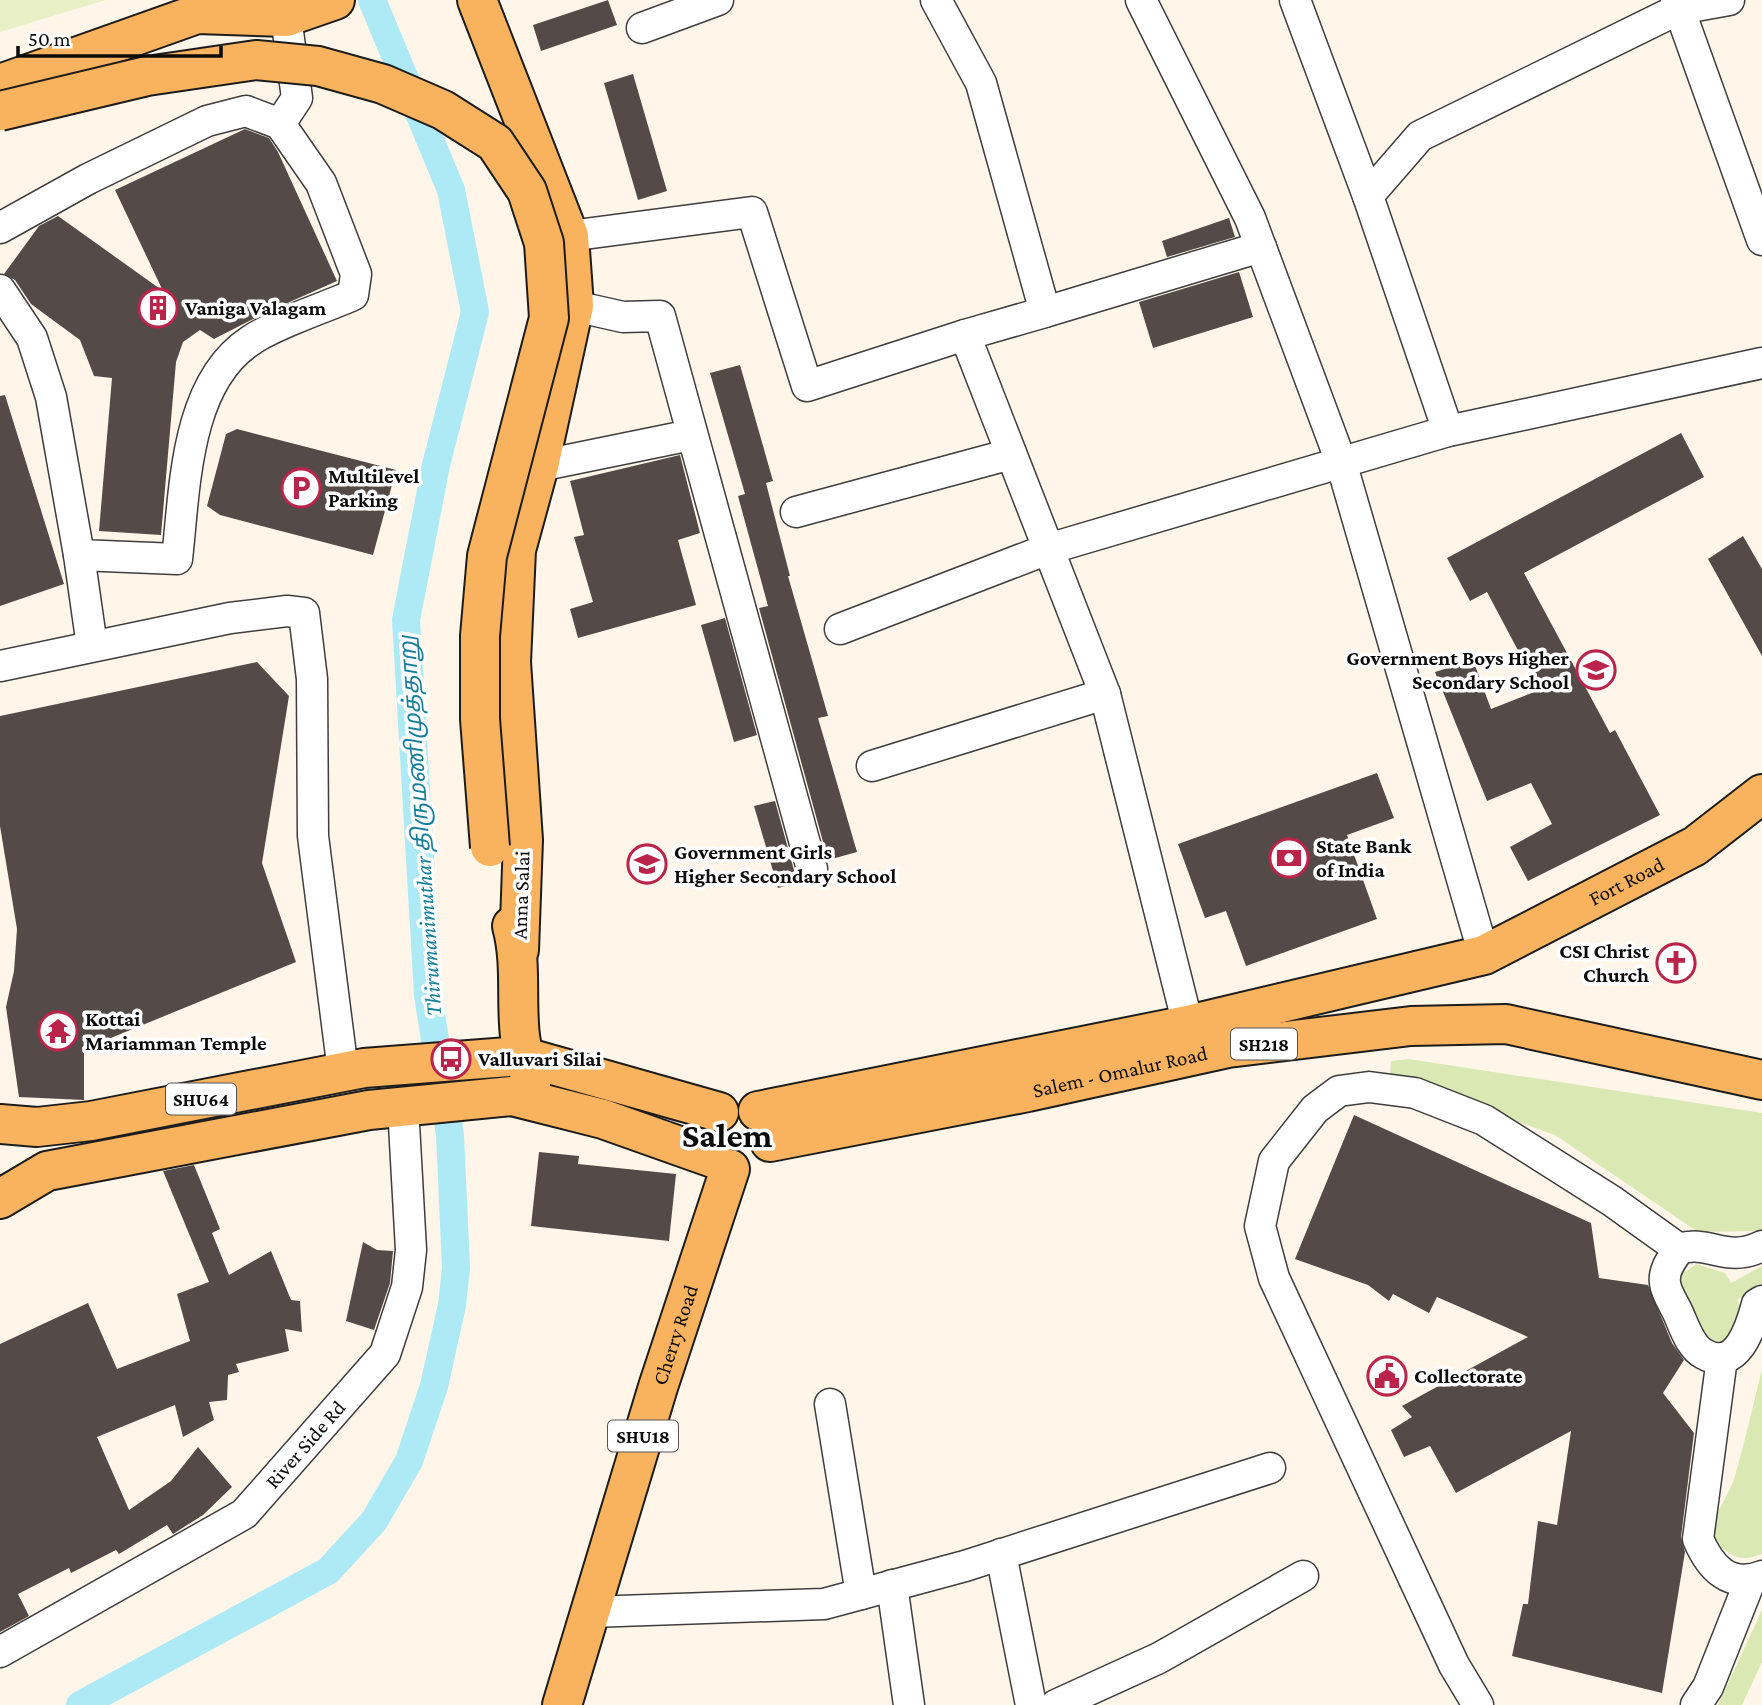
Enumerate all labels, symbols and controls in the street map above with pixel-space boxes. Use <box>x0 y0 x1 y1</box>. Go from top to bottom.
scale bar <box>18 14 220 58</box>
text: 50 m <box>28 27 71 51</box>
building icon: Vaniga Valagam <box>137 287 179 329</box>
place label: Vaniga Valagam <box>184 296 327 320</box>
place label: Multilevel Parking <box>328 464 419 512</box>
parking icon: Multilevel Parking <box>280 467 322 509</box>
water label: Thirumanimuthar திருமணிமுத்தாறு <box>394 633 449 1017</box>
place label: Government Boys Higher Secondary School <box>1346 646 1570 694</box>
school or university icon: Government Boys Higher Secondary School <box>1575 649 1617 691</box>
place label: State Bank of India <box>1316 834 1412 882</box>
bank icon: State Bank of India <box>1268 837 1310 879</box>
place label: Government Girls Higher Secondary School <box>674 840 896 888</box>
school or university icon: Government Girls Higher Secondary School <box>626 843 668 885</box>
street label: Anna Salai <box>507 850 535 940</box>
street label: Fort Road <box>1585 852 1668 911</box>
place label: CSI Christ Church <box>1559 939 1649 987</box>
church icon: CSI Christ Church <box>1655 942 1697 984</box>
place label: Kottai Mariamman Temple <box>85 1007 267 1055</box>
temple icon: Kottai Mariamman Temple <box>37 1010 79 1052</box>
road number: SH218 <box>1231 1028 1297 1060</box>
bus stop icon: Valluvari Silai <box>430 1038 472 1080</box>
street label: Salem - Omalur Road <box>1030 1041 1210 1103</box>
place label: Valluvari Silai <box>477 1047 602 1071</box>
road number: SHU64 <box>166 1084 236 1114</box>
district label: Salem <box>682 1116 773 1155</box>
street label: Cherry Road <box>647 1282 703 1388</box>
public building icon: Collectorate <box>1366 1355 1408 1397</box>
place label: Collectorate <box>1414 1364 1523 1388</box>
street label: River Side Rd <box>260 1396 350 1493</box>
road number: SHU18 <box>608 1420 678 1452</box>

